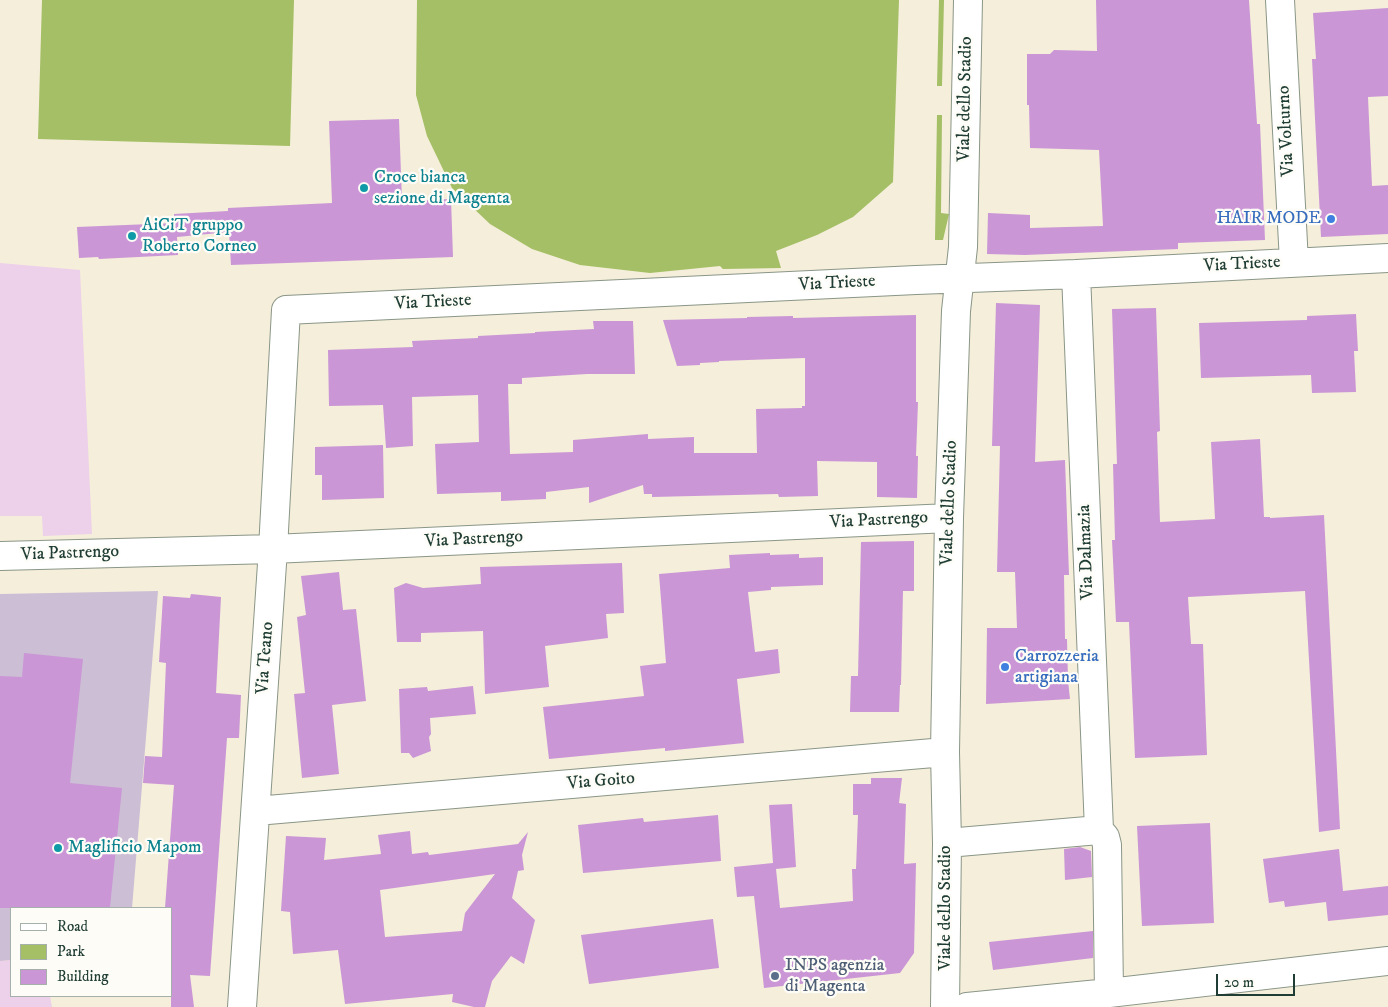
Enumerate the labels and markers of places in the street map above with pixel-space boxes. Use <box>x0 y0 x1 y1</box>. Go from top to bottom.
place label: Croce bianca sezione di Magenta <box>374 167 510 210</box>
marker: Croce bianca sezione di Magenta <box>358 182 370 194</box>
place label: HAIR MODE <box>1216 208 1321 230</box>
marker: HAIR MODE <box>1325 213 1337 225</box>
place label: AiCiT gruppo Roberto Corneo <box>142 215 257 258</box>
marker: AiCiT gruppo Roberto Corneo <box>126 230 138 242</box>
place label: Carrozzeria artigiana <box>1015 646 1099 689</box>
marker: Carrozzeria artigiana <box>999 661 1011 673</box>
place label: Maglificio Mapom <box>68 837 201 859</box>
marker: Maglificio Mapom <box>52 842 64 854</box>
place label: INPS agenzia di Magenta <box>785 955 884 998</box>
marker: INPS agenzia di Magenta <box>769 970 781 982</box>

